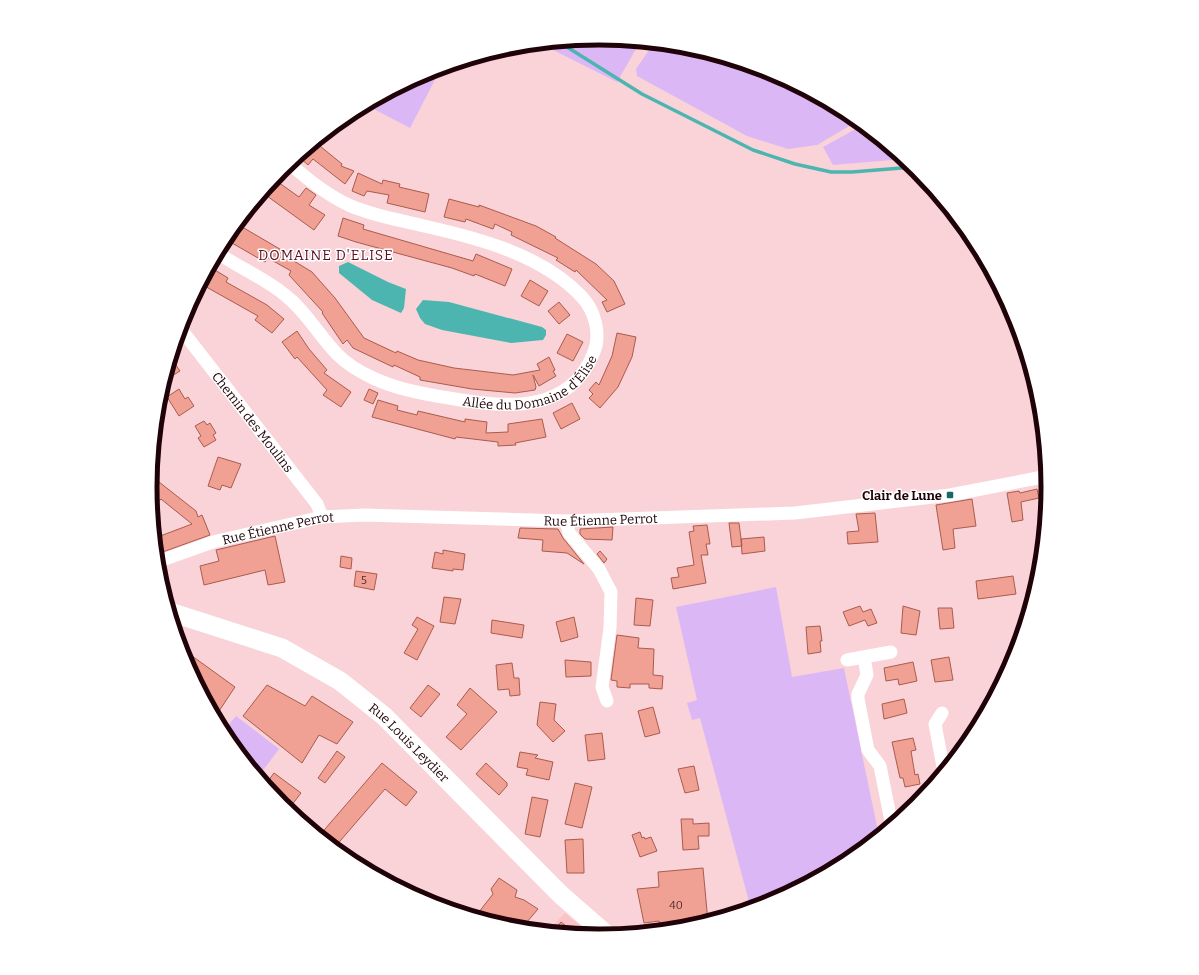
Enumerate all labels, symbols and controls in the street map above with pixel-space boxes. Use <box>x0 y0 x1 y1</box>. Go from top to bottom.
district label: DOMAINE D'ELISE <box>258 247 394 264</box>
street label: Allée du Domaine d'Élise <box>462 353 599 412</box>
street label: Chemin des Moulins <box>209 369 297 475</box>
place label: Clair de Lune <box>862 488 942 503</box>
marker: Clair de Lune <box>945 490 955 500</box>
street label: Rue Étienne Perrot <box>221 509 334 547</box>
street label: Rue Étienne Perrot <box>543 510 658 529</box>
house number: 5 <box>361 574 367 587</box>
street label: Rue Louis Leydier <box>366 700 453 785</box>
house number: 40 <box>669 899 683 912</box>

